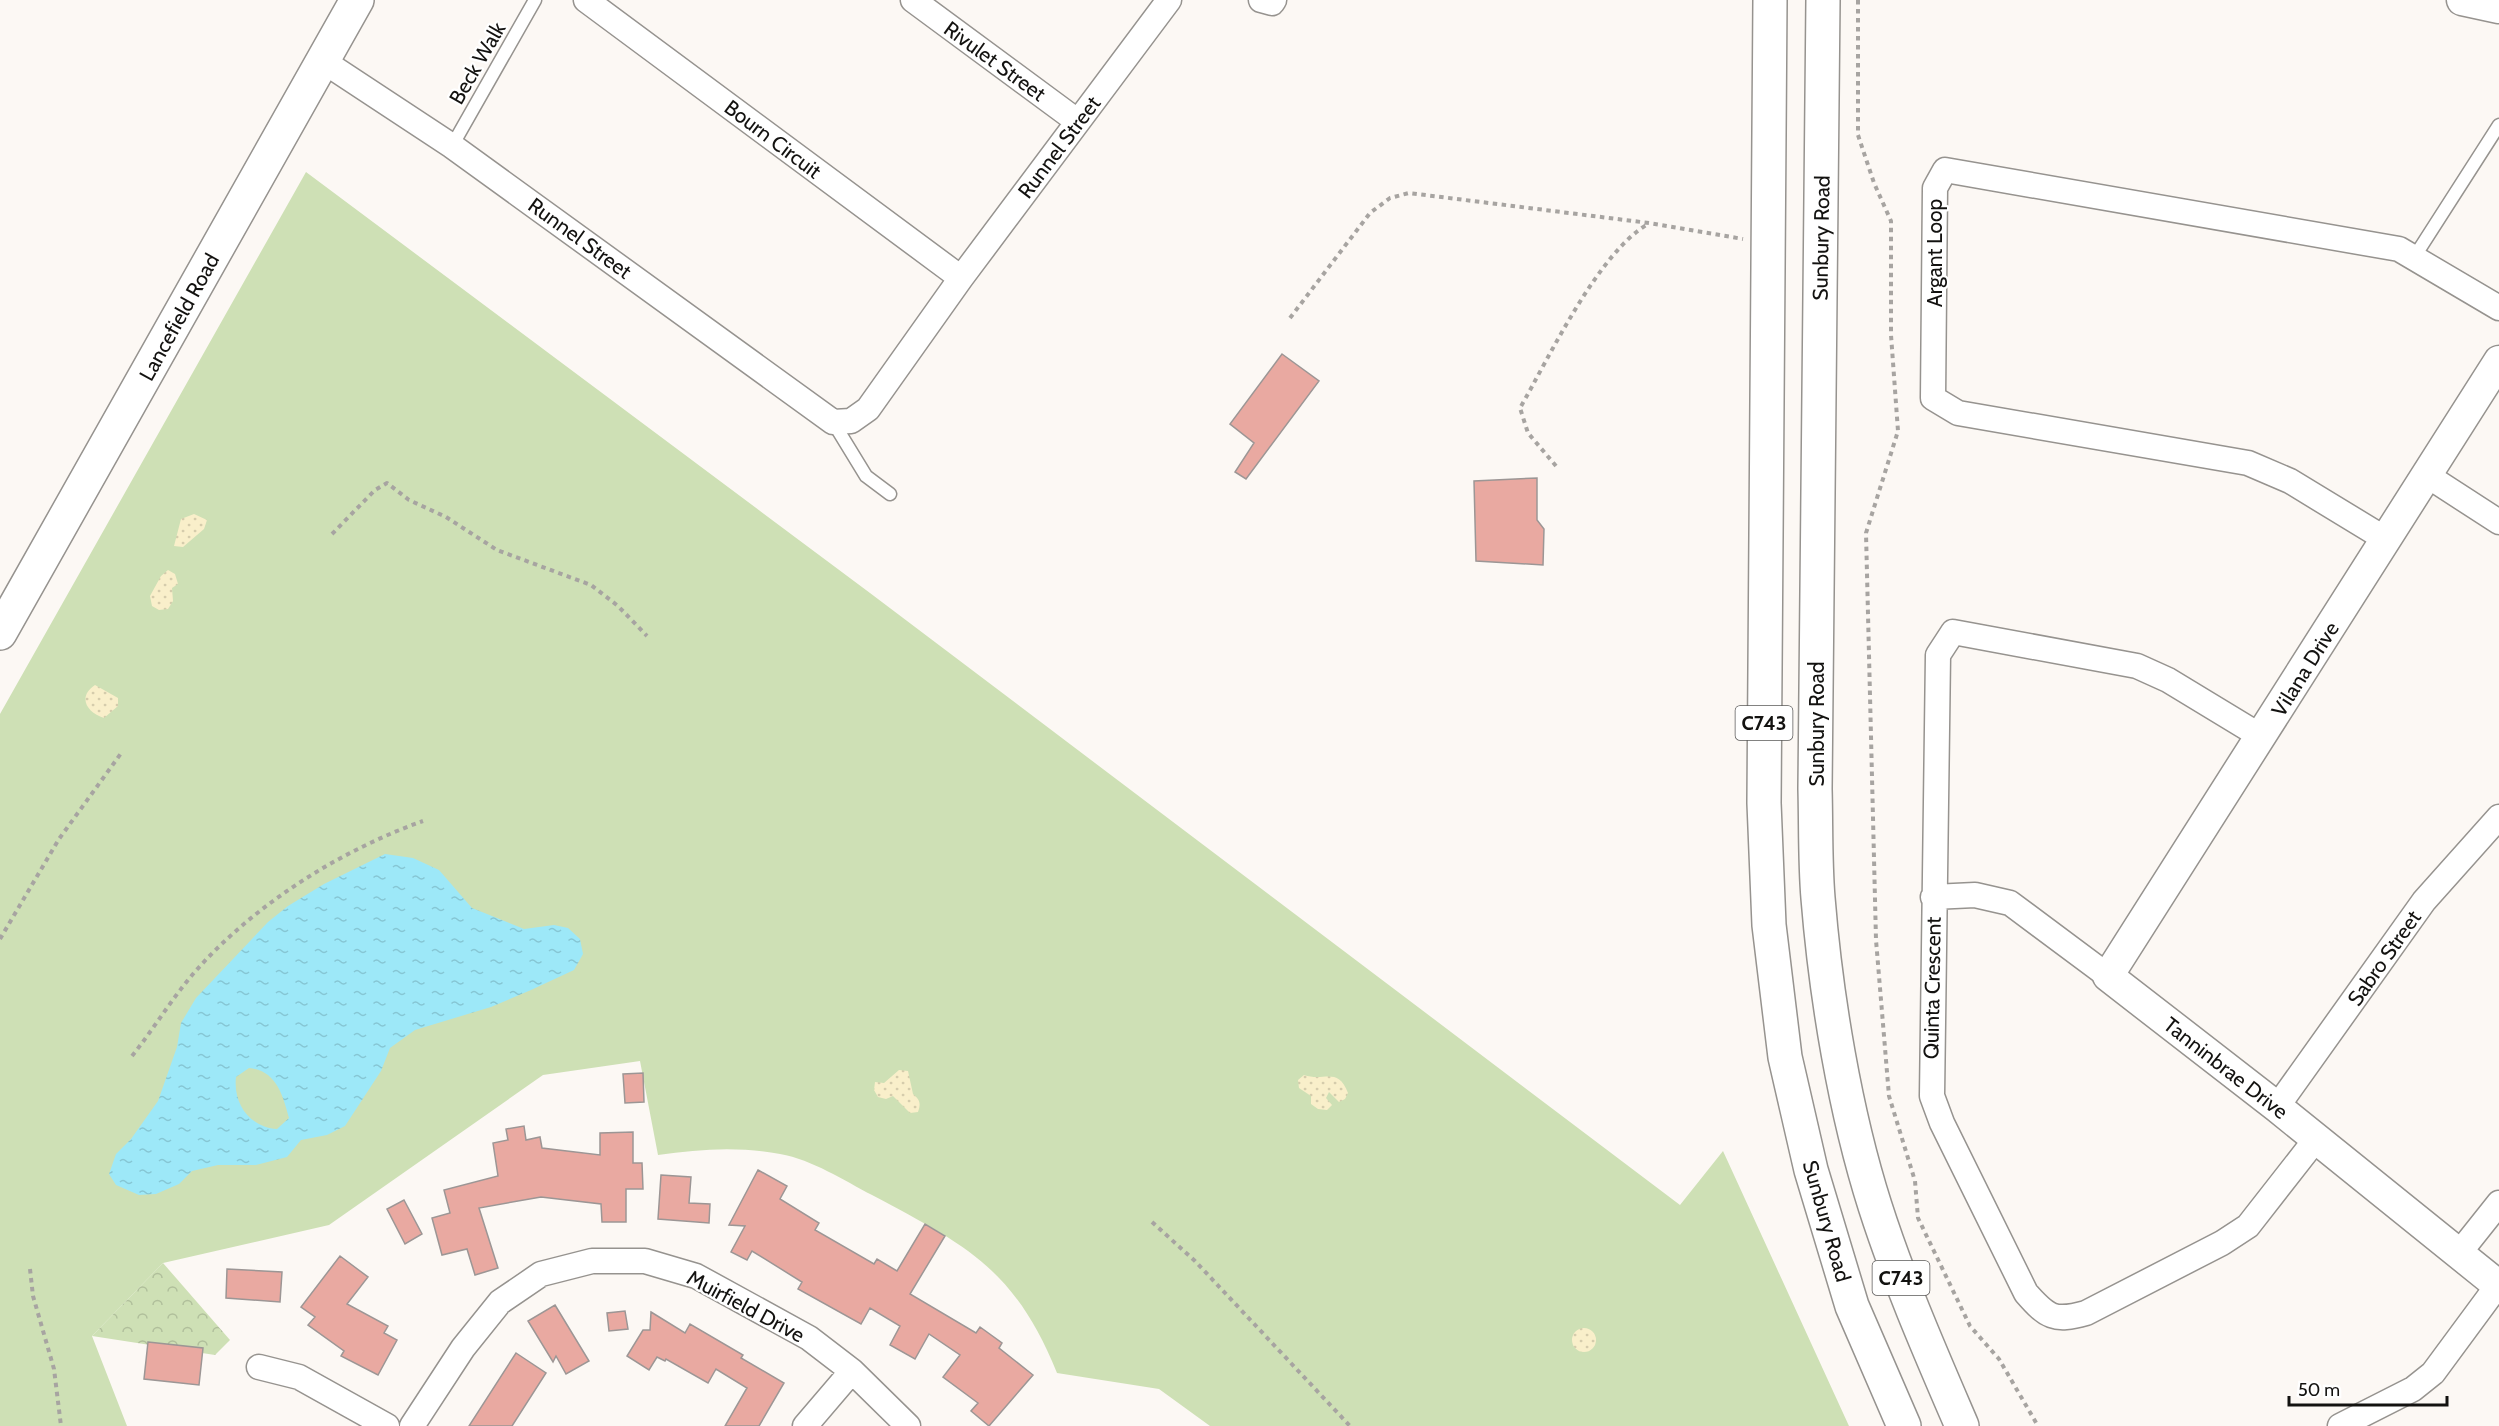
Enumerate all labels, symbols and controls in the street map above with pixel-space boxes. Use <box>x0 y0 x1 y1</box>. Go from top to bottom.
street label: Rivulet Street <box>939 16 1051 106</box>
street label: Beck Walk <box>444 17 511 108</box>
street label: Runnel Street <box>1013 91 1105 203</box>
street label: Bourn Circuit <box>720 95 826 183</box>
street label: Sunbury Road <box>1807 175 1835 301</box>
street label: Runnel Street <box>524 192 636 284</box>
street label: Argant Loop <box>1922 199 1947 307</box>
street label: Lancefield Road <box>134 249 224 385</box>
street label: Vilana Drive <box>2266 617 2344 721</box>
street label: Sunbury Road <box>1804 661 1829 787</box>
road number: C743 <box>1736 706 1792 740</box>
street label: Sabro Street <box>2342 906 2426 1010</box>
street label: Quinta Crescent <box>1918 917 1946 1059</box>
street label: Tanninbrae Drive <box>2159 1012 2293 1124</box>
street label: Sunbury Road <box>1798 1157 1856 1285</box>
road number: C743 <box>1872 1261 1930 1295</box>
street label: Muirfield Drive <box>683 1265 809 1348</box>
scale bar <box>2289 1369 2446 1407</box>
text: 50 m <box>2298 1379 2340 1401</box>

